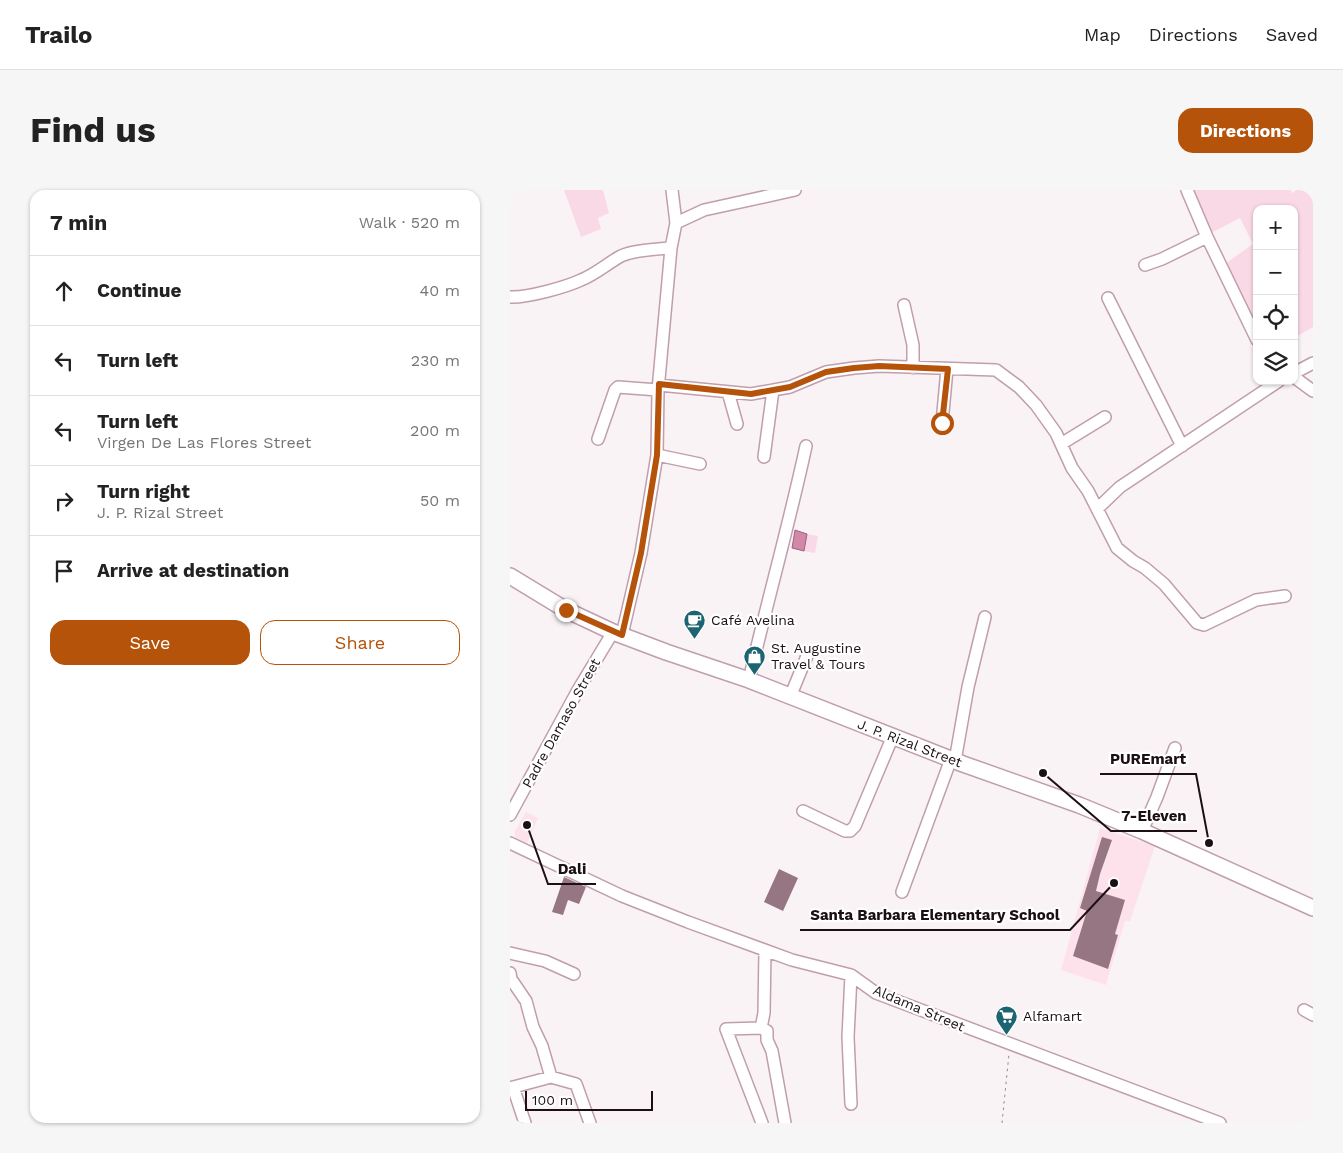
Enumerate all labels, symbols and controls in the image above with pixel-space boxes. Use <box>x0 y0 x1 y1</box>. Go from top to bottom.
text: Trailo <box>25 21 92 49</box>
text: Map <box>1084 24 1121 45</box>
text: Directions <box>1149 24 1238 45</box>
text: Saved <box>1266 24 1318 45</box>
button: Directions <box>1178 108 1313 153</box>
text: Find us <box>30 109 156 151</box>
map controls <box>1253 205 1298 385</box>
button: + <box>1253 205 1298 250</box>
text: 7 min <box>50 210 107 235</box>
text: Walk · 520 m <box>359 213 460 232</box>
button: − <box>1253 250 1298 295</box>
icon: ahead <box>50 277 78 305</box>
text: Continue <box>97 279 181 302</box>
text: 40 m <box>420 281 460 300</box>
button: locate <box>1253 295 1298 340</box>
button: layers <box>1253 340 1298 385</box>
icon: left <box>50 347 78 375</box>
text: Turn left <box>97 349 178 372</box>
text: 230 m <box>411 351 460 370</box>
text: Turn left <box>97 410 178 433</box>
route start <box>931 412 954 435</box>
icon: left <box>50 417 78 445</box>
text: 200 m <box>410 421 460 440</box>
text: Virgen De Las Flores Street <box>97 433 311 452</box>
text: Turn right <box>97 480 190 503</box>
icon: right <box>50 487 78 515</box>
text: 50 m <box>420 491 460 510</box>
text: J. P. Rizal Street <box>97 503 223 522</box>
icon: arrive <box>50 557 78 585</box>
text: Arrive at destination <box>97 559 289 582</box>
route end <box>555 599 578 622</box>
cafe icon: Café Avelina <box>683 608 707 639</box>
place label: Café Avelina <box>711 612 795 628</box>
button: Save <box>50 620 250 665</box>
button: Share <box>260 620 460 665</box>
place label: St. Augustine Travel & Tours <box>771 640 866 672</box>
shop icon: St. Augustine Travel & Tours <box>743 644 767 675</box>
street label: Padre Damaso Street <box>519 655 603 791</box>
street label: J. P. Rizal Street <box>856 716 965 770</box>
callout: PUREmart <box>1100 744 1196 774</box>
text: PUREmart <box>1110 750 1186 768</box>
callout: 7-Eleven <box>1111 801 1197 831</box>
text: 7-Eleven <box>1121 807 1187 825</box>
callout: Dali <box>548 854 596 884</box>
text: Dali <box>558 860 586 878</box>
callout: Santa Barbara Elementary School <box>800 900 1070 930</box>
text: Santa Barbara Elementary School <box>810 906 1060 924</box>
street label: Aldama Street <box>871 981 967 1035</box>
supermarket icon: Alfamart <box>995 1004 1019 1035</box>
place label: Alfamart <box>1023 1008 1082 1024</box>
scale bar <box>525 1088 652 1111</box>
text: 100 m <box>532 1092 573 1108</box>

